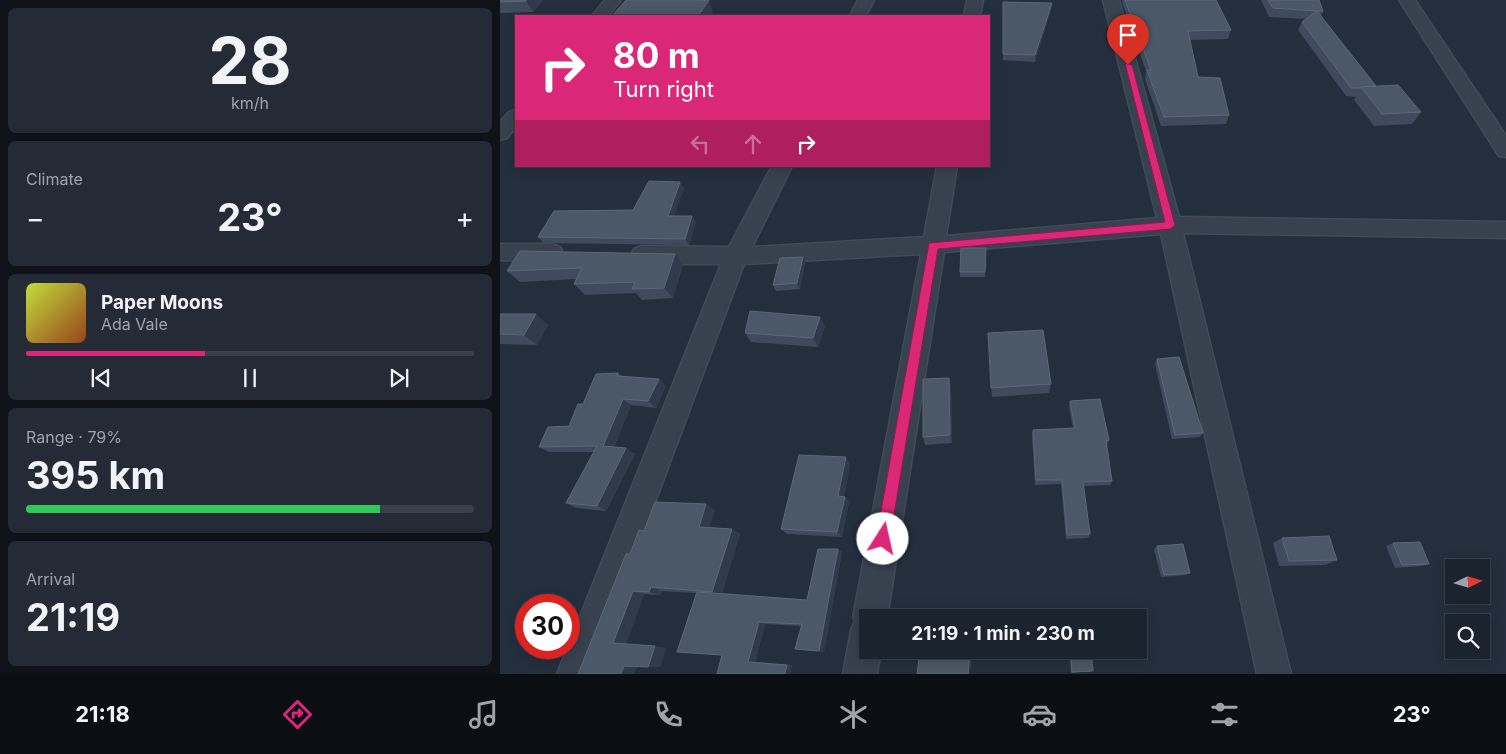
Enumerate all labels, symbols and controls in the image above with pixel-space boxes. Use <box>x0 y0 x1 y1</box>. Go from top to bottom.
pin <box>1107 14 1149 65</box>
text: 28 <box>208 21 292 100</box>
icon: arrive <box>1114 21 1142 49</box>
text: 80 m <box>613 34 700 76</box>
icon: right <box>530 35 595 100</box>
text: Turn right <box>613 76 714 102</box>
text: km/h <box>231 93 269 113</box>
icon: left <box>686 130 714 158</box>
icon: ahead <box>739 130 767 158</box>
icon: right <box>792 130 820 158</box>
text: Climate <box>26 169 83 189</box>
text: 23° <box>217 194 283 240</box>
text: − <box>26 201 45 235</box>
text: + <box>455 201 474 235</box>
text: Paper Moons <box>101 291 223 314</box>
text: Ada Vale <box>101 314 168 334</box>
icon: previous <box>87 364 115 392</box>
icon: pause <box>236 364 264 392</box>
icon: next <box>385 364 413 392</box>
text: Range · 79% <box>26 427 122 447</box>
text: 395 km <box>26 452 165 498</box>
position arrow <box>856 512 908 564</box>
north arrow <box>1445 559 1490 604</box>
map controls <box>1445 559 1490 659</box>
text: Arrival <box>26 569 75 589</box>
text: 21:19 <box>26 594 120 640</box>
speed limit sign: 30 <box>515 594 580 659</box>
button: search <box>1445 614 1490 659</box>
text: 21:19 · 1 min · 230 m <box>911 622 1095 645</box>
icon: directions <box>280 697 315 732</box>
icon: music <box>466 697 501 732</box>
icon: phone <box>651 697 686 732</box>
icon: climate <box>836 697 871 732</box>
icon: car <box>1022 697 1057 732</box>
icon: filters <box>1207 697 1242 732</box>
text: 21:18 <box>75 701 130 727</box>
text: 23° <box>1393 701 1431 727</box>

